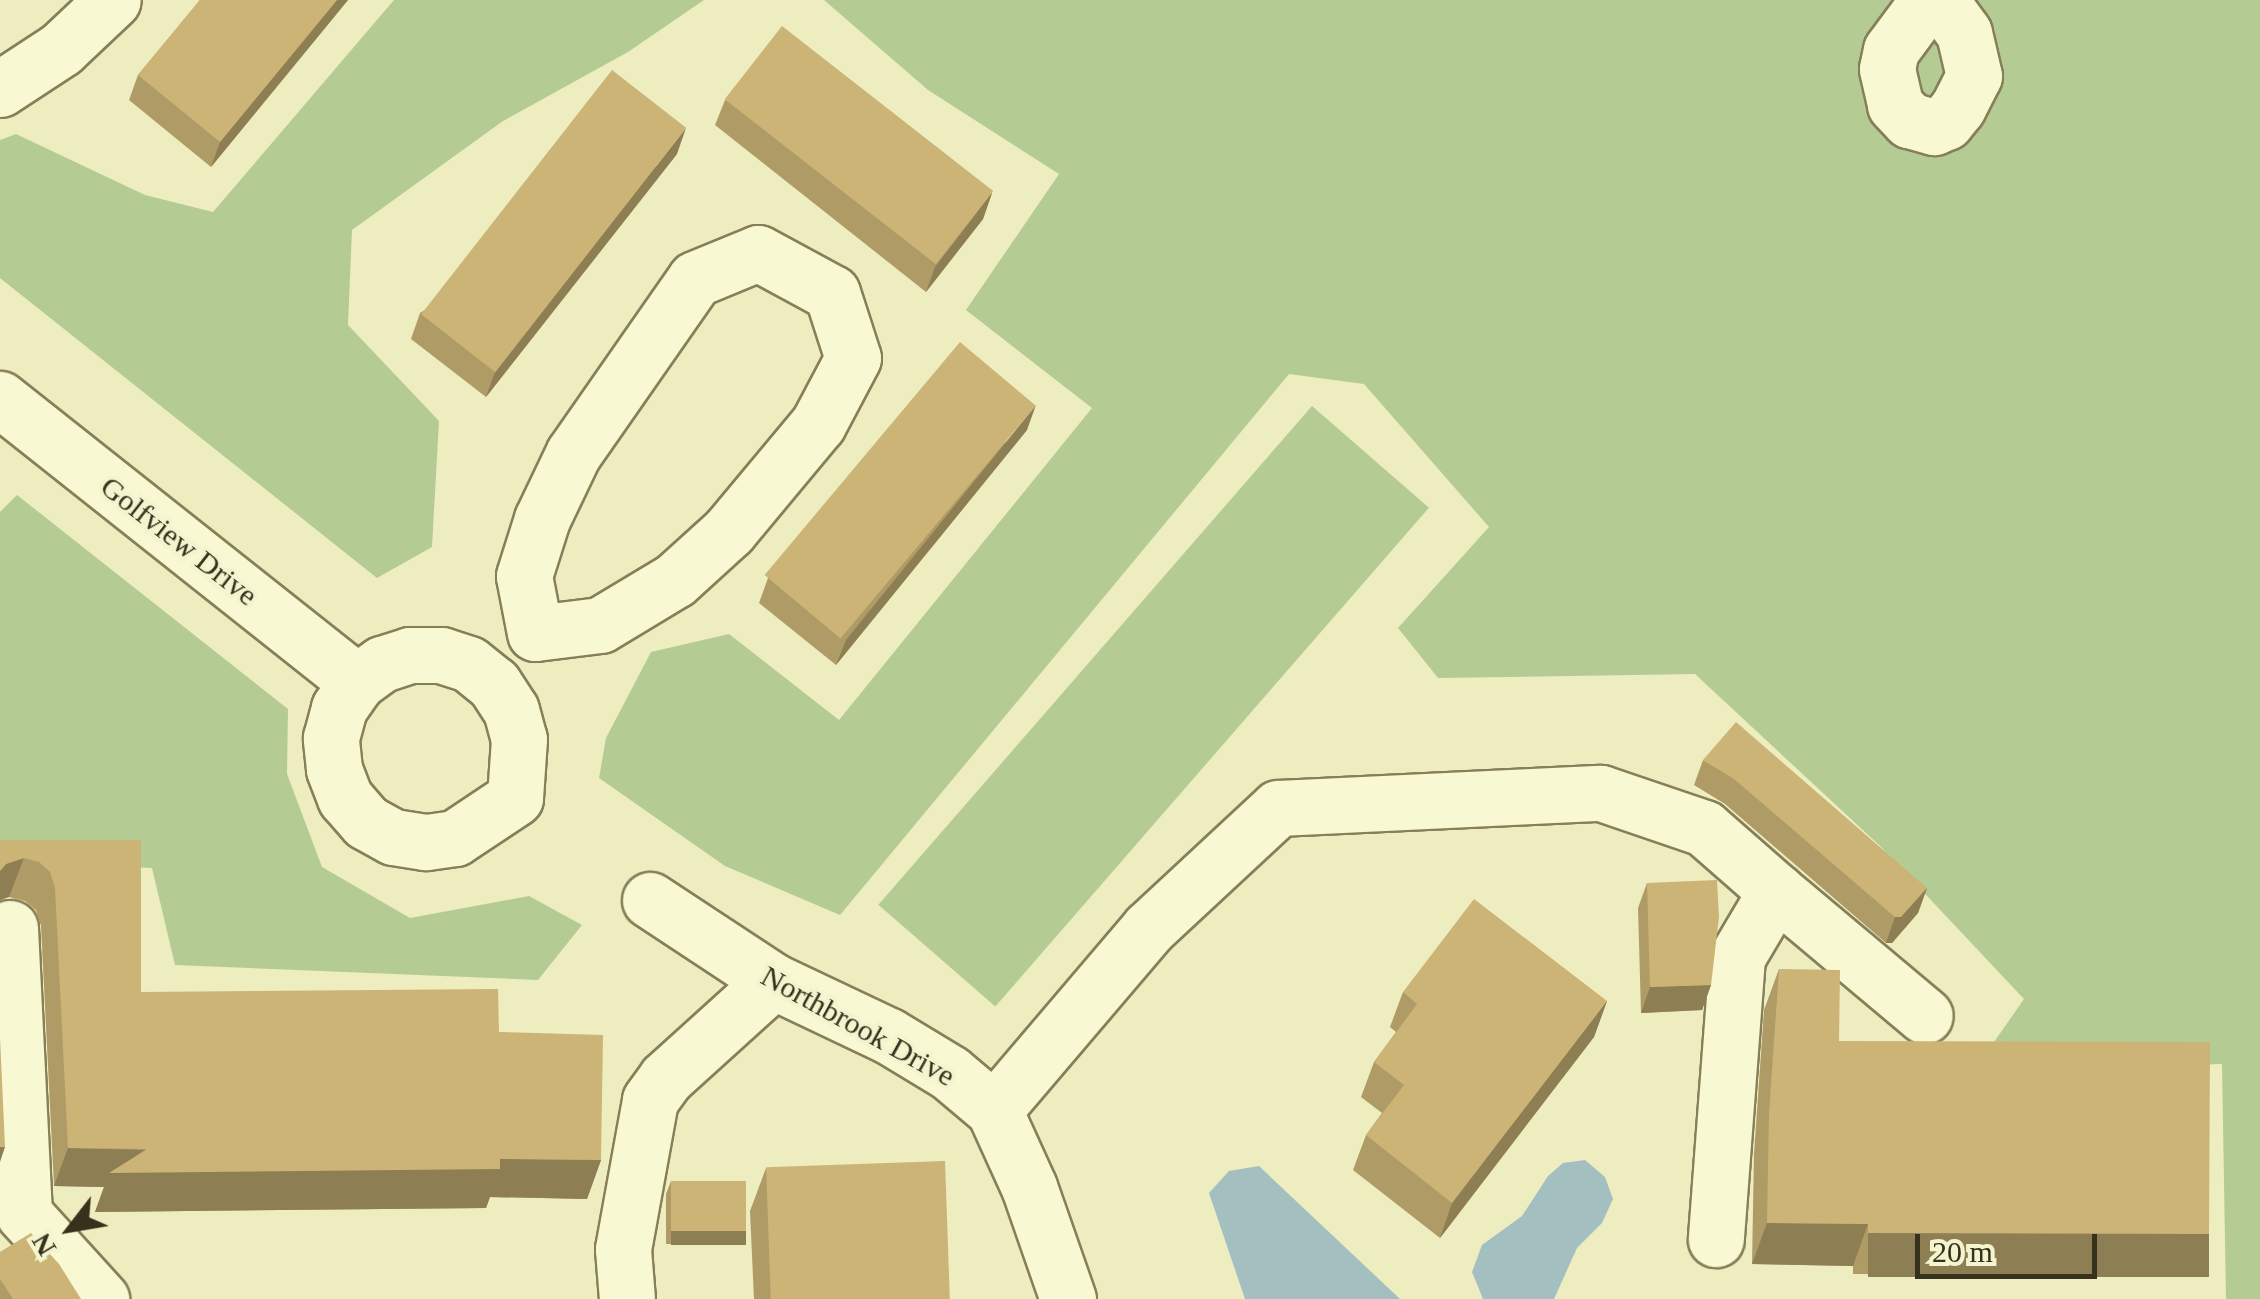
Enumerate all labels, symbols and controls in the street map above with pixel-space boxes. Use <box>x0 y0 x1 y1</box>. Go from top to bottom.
street label: Golfview Drive <box>93 469 265 613</box>
street label: Northbrook Drive <box>755 958 961 1094</box>
north arrow <box>20 1179 120 1279</box>
scale bar <box>1920 1214 2102 1276</box>
text: N <box>25 1228 62 1261</box>
text: 20 m <box>1932 1235 1993 1268</box>

